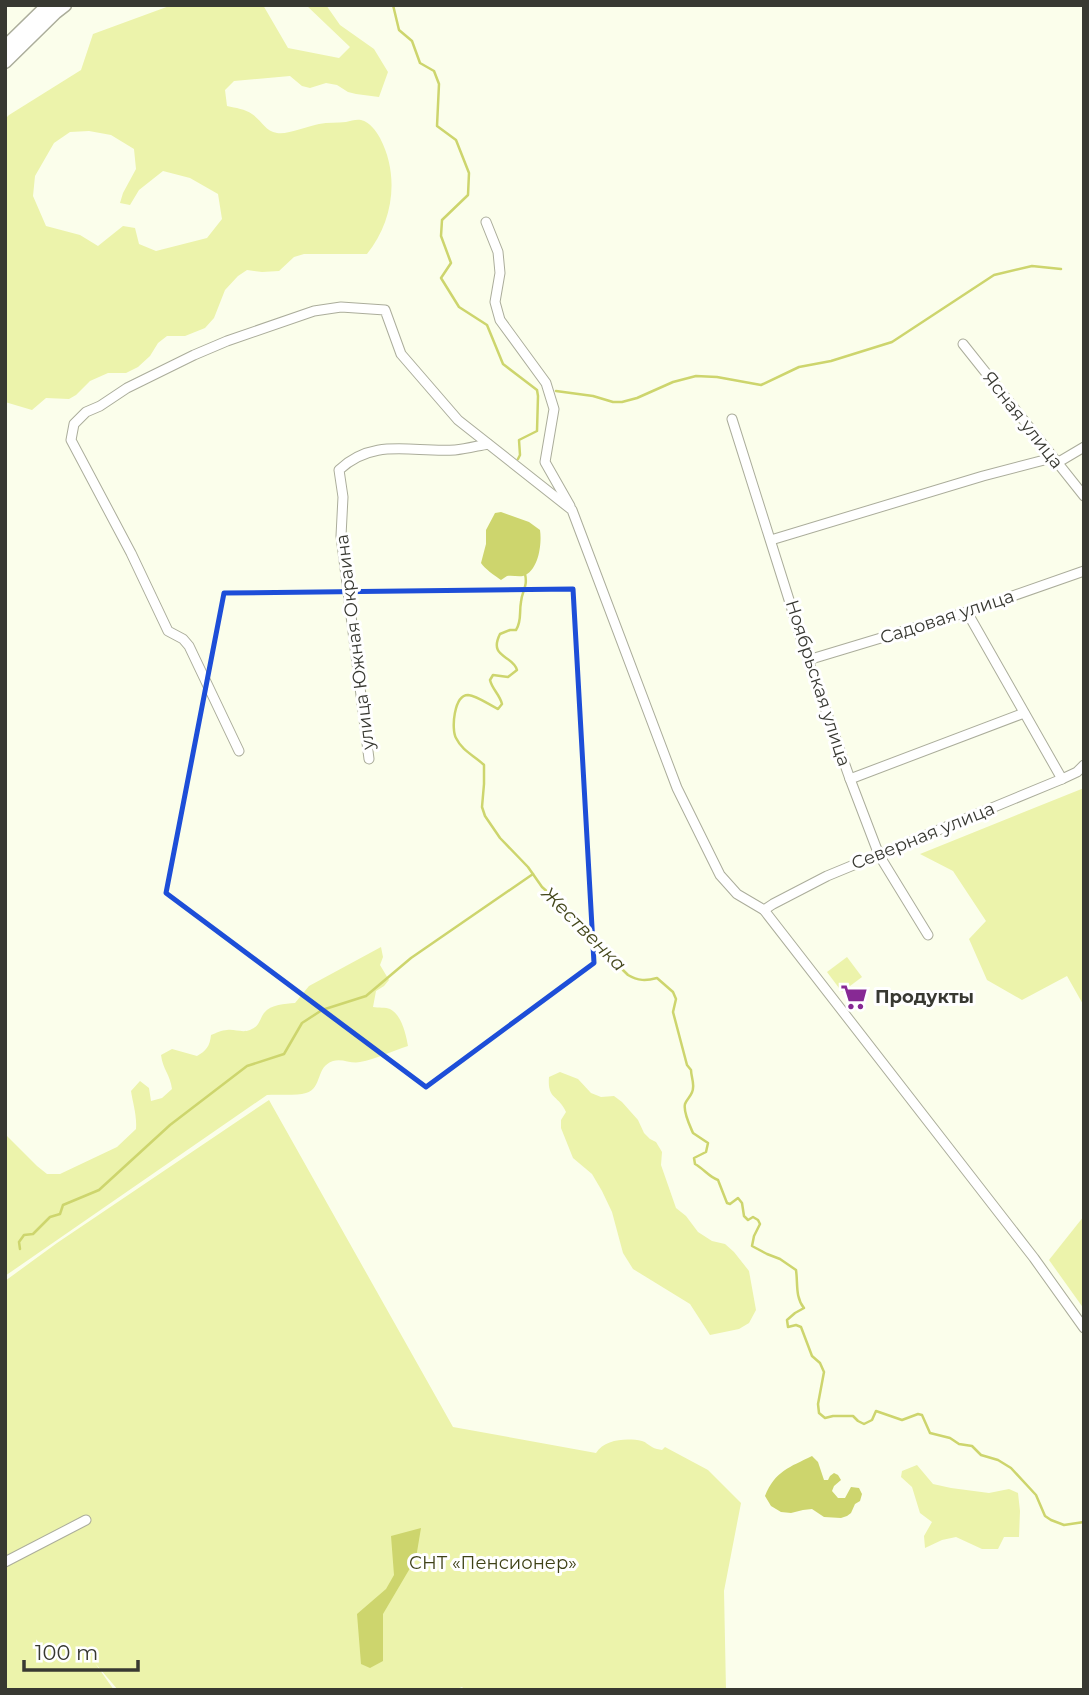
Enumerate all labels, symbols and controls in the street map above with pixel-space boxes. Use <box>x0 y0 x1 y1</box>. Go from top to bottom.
street label: Ясная улица <box>978 367 1068 473</box>
street label: улица Южная Окраина <box>331 533 379 752</box>
street label: Садовая улица <box>877 585 1017 649</box>
street label: Ноябрьская улица <box>781 597 855 769</box>
street label: Северная улица <box>848 797 998 875</box>
water label: Жественка <box>536 881 631 976</box>
supermarket icon: Продукты <box>839 982 869 1012</box>
place label: Продукты <box>875 986 974 1008</box>
park label: СНТ «Пенсионер» <box>409 1552 577 1574</box>
scale bar <box>24 1628 138 1672</box>
text: 100 m <box>35 1640 98 1665</box>

